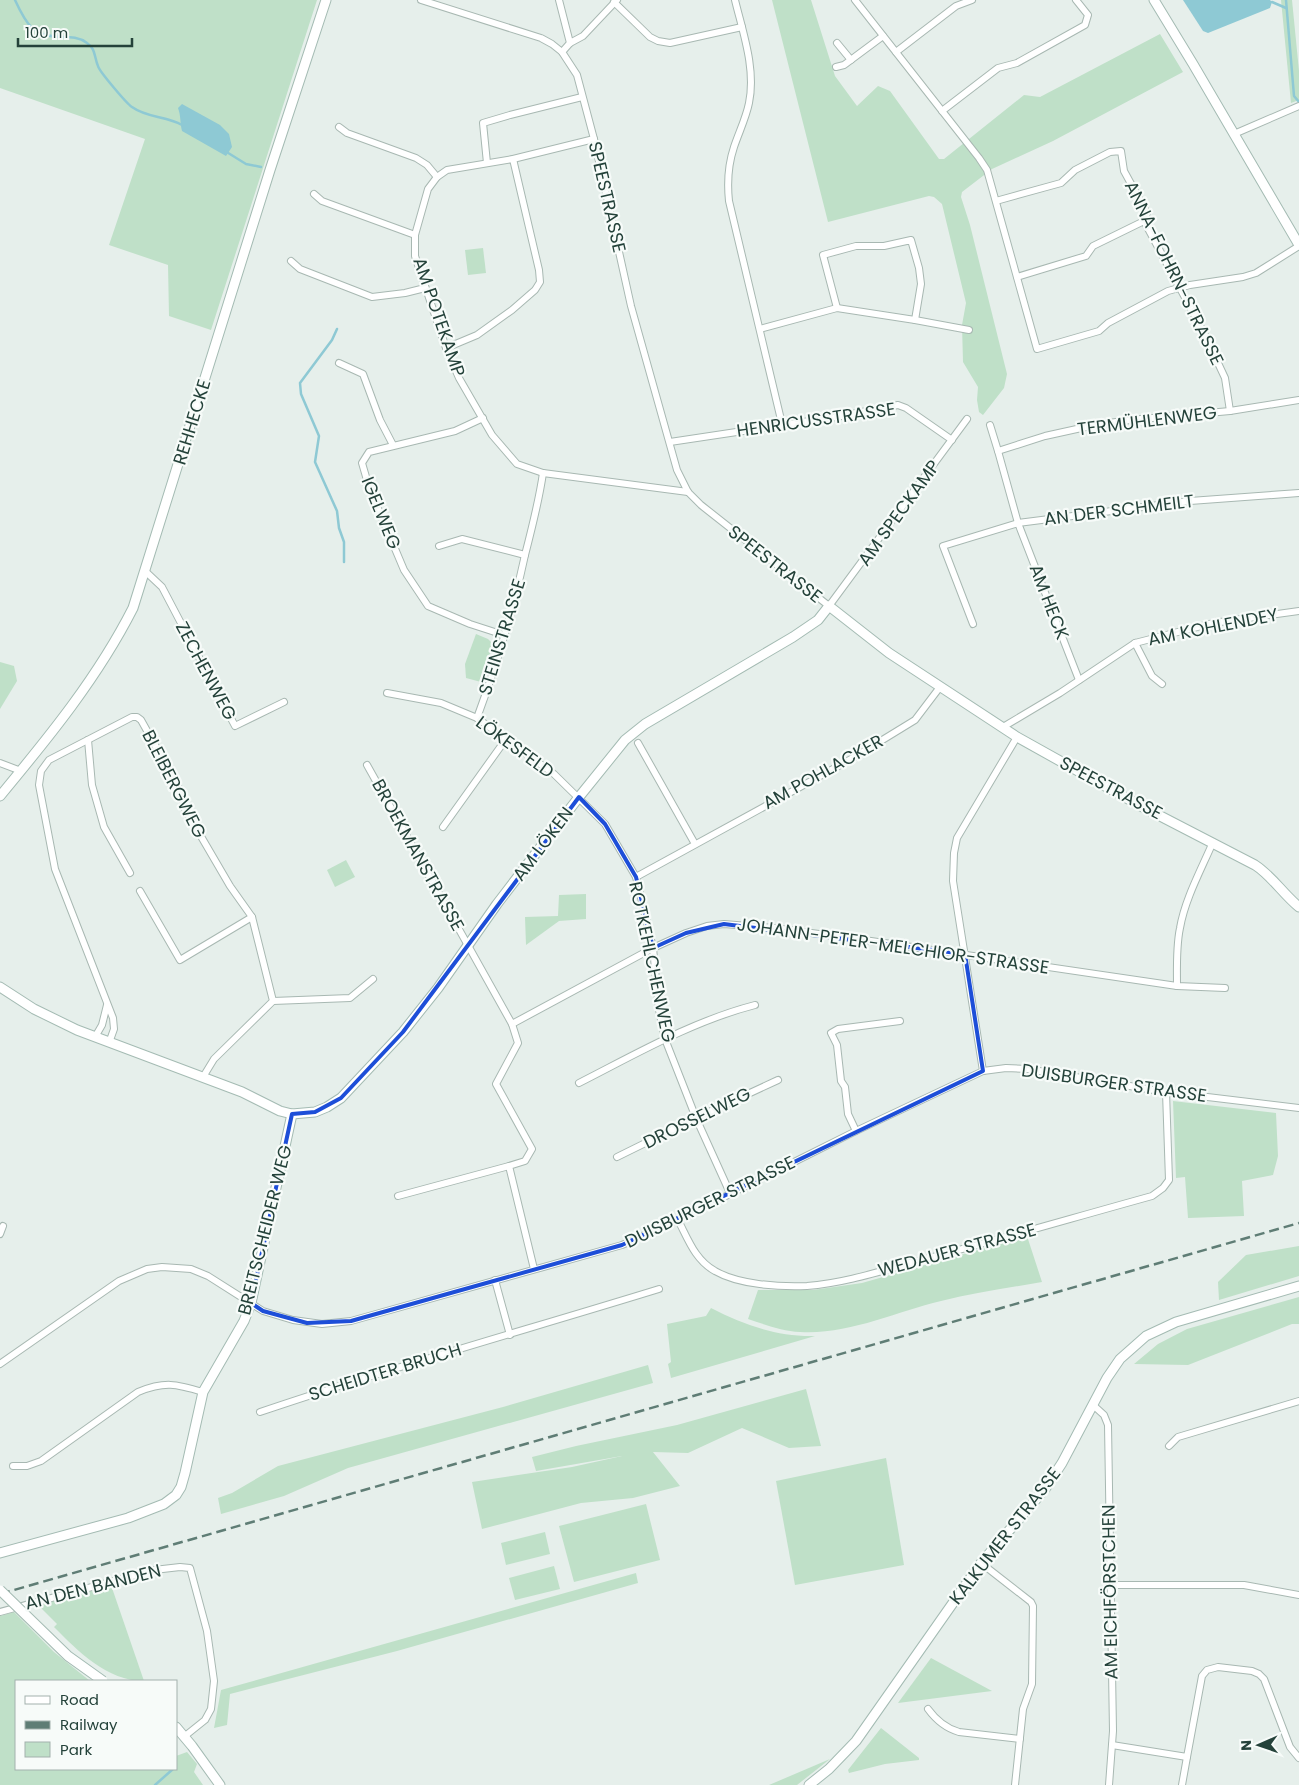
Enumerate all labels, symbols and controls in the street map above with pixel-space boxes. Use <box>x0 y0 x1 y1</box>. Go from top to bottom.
scale bar <box>18 15 131 47</box>
text: 100 m <box>25 22 68 43</box>
street label: SPEESTRASSE <box>583 139 632 255</box>
street label: ANNA-FOHRN-STRASSE <box>1119 176 1230 369</box>
street label: AM POTEKAMP <box>407 254 472 380</box>
street label: REHHECKE <box>167 376 216 468</box>
street label: HENRICUSSTRASSE <box>735 396 897 443</box>
street label: TERMÜHLENWEG <box>1076 400 1218 441</box>
street label: AM SPECKAMP <box>852 455 946 571</box>
street label: IGELWEG <box>356 473 407 553</box>
street label: AN DER SCHMEILT <box>1043 488 1196 531</box>
street label: SPEESTRASSE <box>723 519 828 608</box>
street label: AM HECK <box>1024 561 1075 643</box>
street label: STEINSTRASSE <box>472 576 531 698</box>
street label: AM KOHLENDEY <box>1146 602 1281 651</box>
street label: ZECHENWEG <box>170 617 243 724</box>
street label: LÖKESFELD <box>471 710 560 784</box>
street label: BLEIBERGWEG <box>136 725 212 842</box>
street label: AM POHLACKER <box>758 728 888 815</box>
street label: SPEESTRASSE <box>1055 750 1167 825</box>
street label: BROEKMANSTRASSE <box>366 774 471 935</box>
street label: AM LÖKEN <box>506 801 579 886</box>
street label: ROTKEHLCHENWEG <box>623 879 682 1045</box>
street label: JOHANN-PETER-MELCHIOR-STRASSE <box>735 911 1051 980</box>
street label: DUISBURGER STRASSE <box>1020 1057 1208 1108</box>
street label: DROSSELWEG <box>639 1081 755 1154</box>
street label: BREITSCHEIDER WEG <box>231 1142 298 1318</box>
street label: DUISBURGER STRASSE <box>620 1149 799 1254</box>
street label: WEDAUER STRASSE <box>875 1216 1039 1283</box>
street label: SCHEIDTER BRUCH <box>305 1336 464 1407</box>
street label: KALKUMER STRASSE <box>943 1462 1066 1610</box>
street label: AM EICHFÖRSTCHEN <box>1095 1504 1124 1680</box>
street label: AN DEN BANDEN <box>22 1558 164 1616</box>
legend <box>15 1680 178 1770</box>
text: Road <box>60 1689 99 1710</box>
text: Railway <box>60 1714 118 1735</box>
north arrow <box>1234 1720 1284 1770</box>
text: Park <box>60 1739 92 1760</box>
text: N <box>1236 1740 1256 1751</box>

